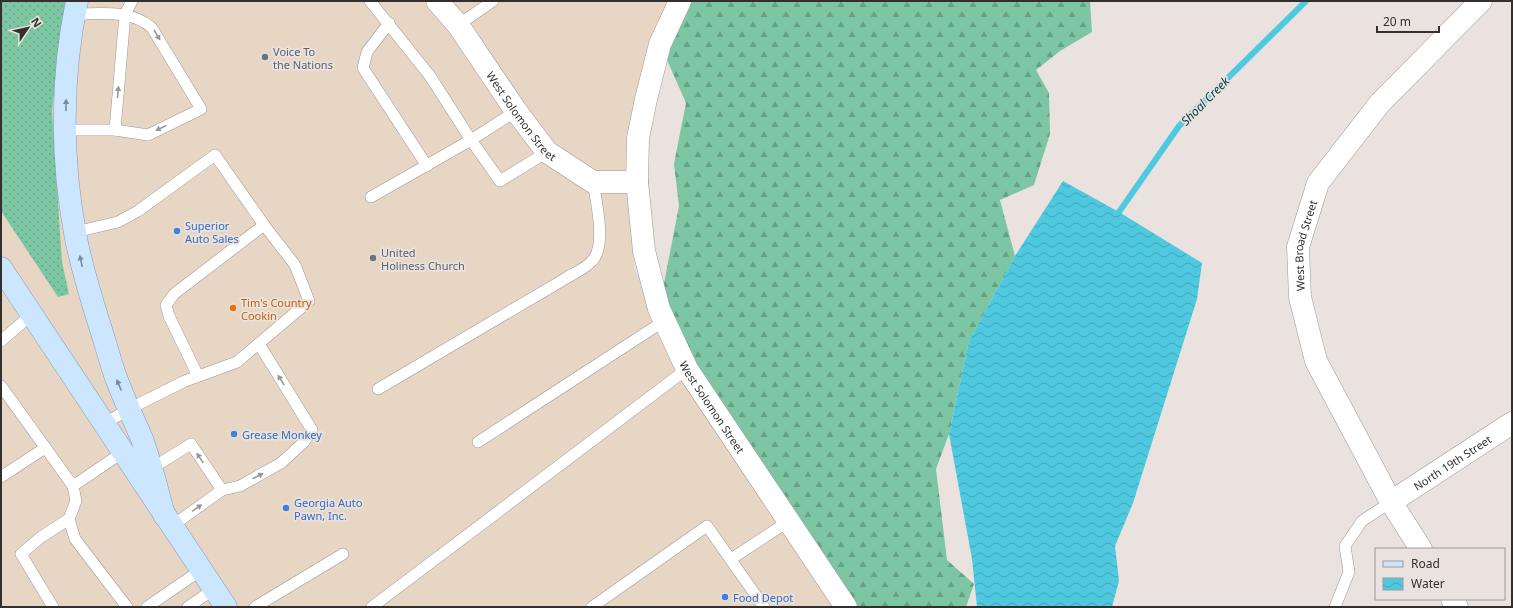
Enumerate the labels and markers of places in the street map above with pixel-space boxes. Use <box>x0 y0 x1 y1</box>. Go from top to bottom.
place label: Voice To the Nations <box>273 44 333 72</box>
marker: Voice To the Nations <box>260 52 270 62</box>
place label: Superior Auto Sales <box>185 218 239 246</box>
marker: Superior Auto Sales <box>172 226 182 236</box>
place label: United Holiness Church <box>381 245 465 273</box>
marker: United Holiness Church <box>368 253 378 263</box>
place label: Tim's Country Cookin <box>241 295 312 323</box>
marker: Tim's Country Cookin <box>228 303 238 313</box>
place label: Grease Monkey <box>242 427 322 442</box>
marker: Grease Monkey <box>229 429 239 439</box>
place label: Georgia Auto Pawn, Inc. <box>294 495 363 523</box>
marker: Georgia Auto Pawn, Inc. <box>281 503 291 513</box>
place label: Food Depot <box>733 590 793 605</box>
marker: Food Depot <box>720 592 730 602</box>

